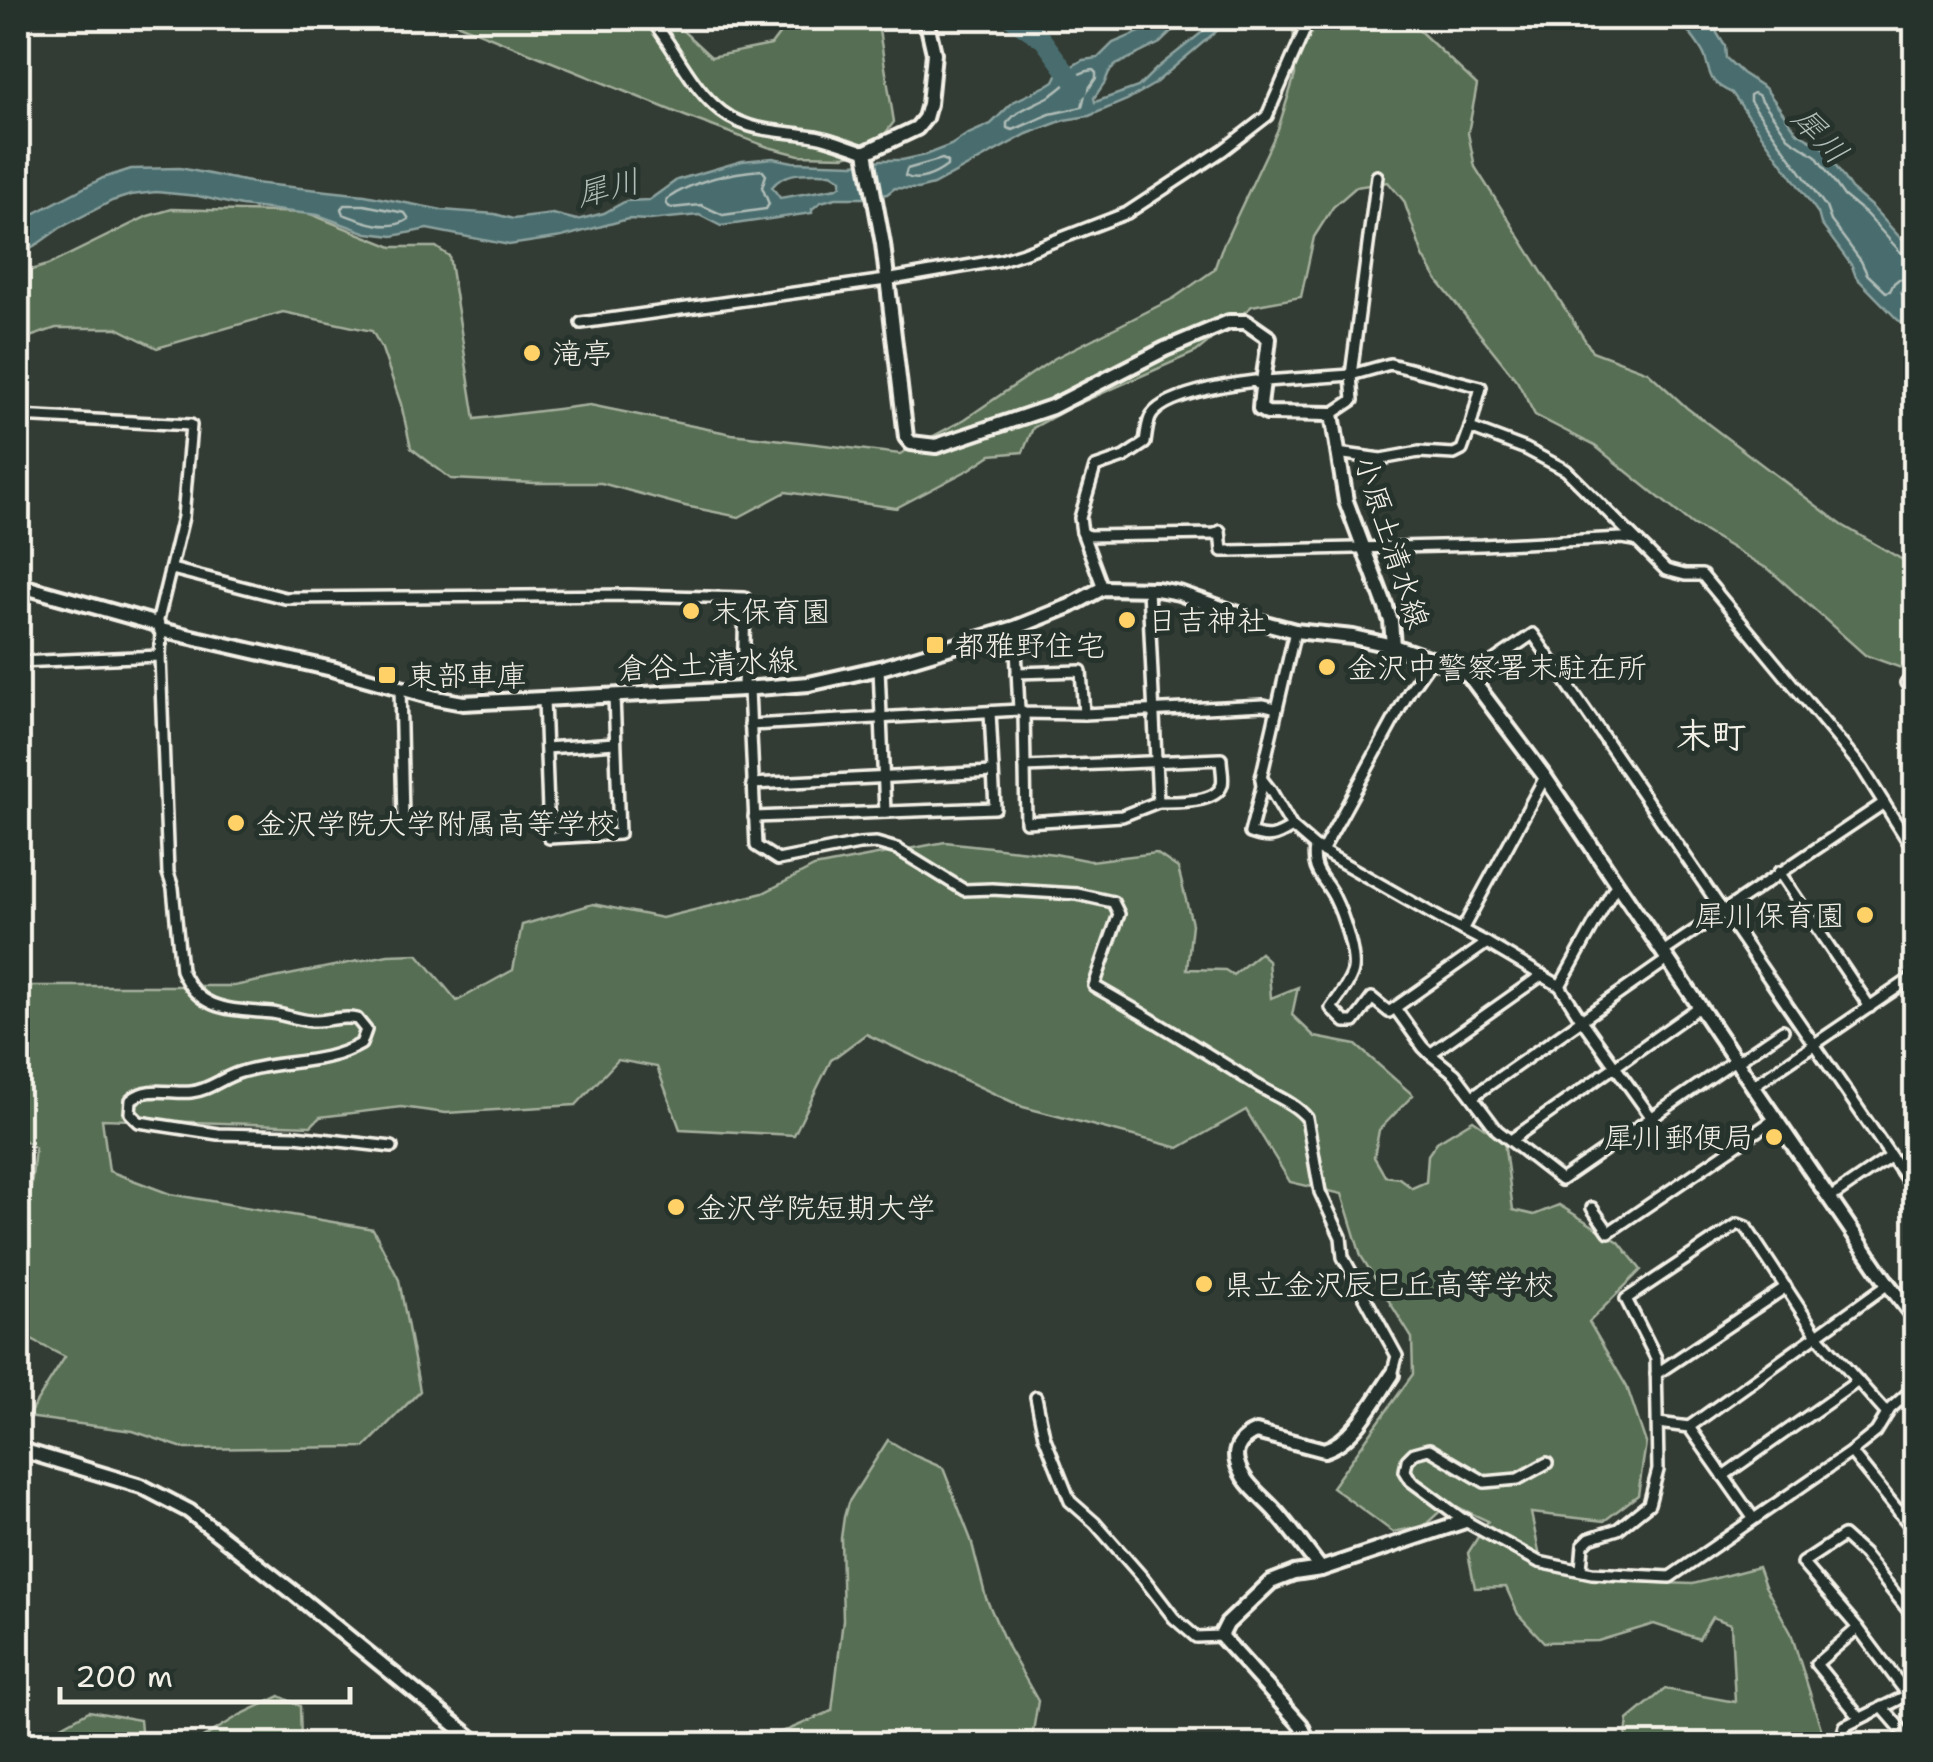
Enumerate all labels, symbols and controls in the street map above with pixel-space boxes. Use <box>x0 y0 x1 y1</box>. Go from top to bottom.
water label: 犀川 <box>1783 97 1859 173</box>
water label: 犀川 <box>572 158 644 216</box>
place label: 滝亭 <box>552 333 612 374</box>
marker: 滝亭 <box>521 342 543 364</box>
street label: 小原土清水線 <box>1345 450 1439 634</box>
place label: 末保育園 <box>711 591 831 632</box>
marker: 末保育園 <box>680 600 702 622</box>
place label: 日吉神社 <box>1147 600 1267 641</box>
marker: 日吉神社 <box>1116 609 1138 631</box>
place label: 都雅野住宅 <box>955 625 1105 666</box>
marker: 都雅野住宅 <box>924 634 946 656</box>
street label: 倉谷土清水線 <box>616 639 798 689</box>
place label: 金沢中警察署末駐在所 <box>1347 647 1647 688</box>
place label: 東部車庫 <box>407 655 527 696</box>
marker: 金沢中警察署末駐在所 <box>1316 656 1338 678</box>
marker: 東部車庫 <box>376 664 398 686</box>
district label: 末町 <box>1676 712 1746 759</box>
place label: 金沢学院大学附属高等学校 <box>256 803 616 844</box>
marker: 金沢学院大学附属高等学校 <box>225 812 247 834</box>
place label: 犀川保育園 <box>1695 895 1845 936</box>
marker: 犀川保育園 <box>1854 904 1876 926</box>
place label: 犀川郵便局 <box>1604 1117 1754 1158</box>
marker: 犀川郵便局 <box>1763 1126 1785 1148</box>
place label: 金沢学院短期大学 <box>696 1187 936 1228</box>
marker: 金沢学院短期大学 <box>665 1196 687 1218</box>
place label: 県立金沢辰巳丘高等学校 <box>1224 1264 1554 1305</box>
marker: 県立金沢辰巳丘高等学校 <box>1193 1273 1215 1295</box>
scale bar <box>60 1642 350 1704</box>
text: 200 m <box>75 1656 173 1697</box>

